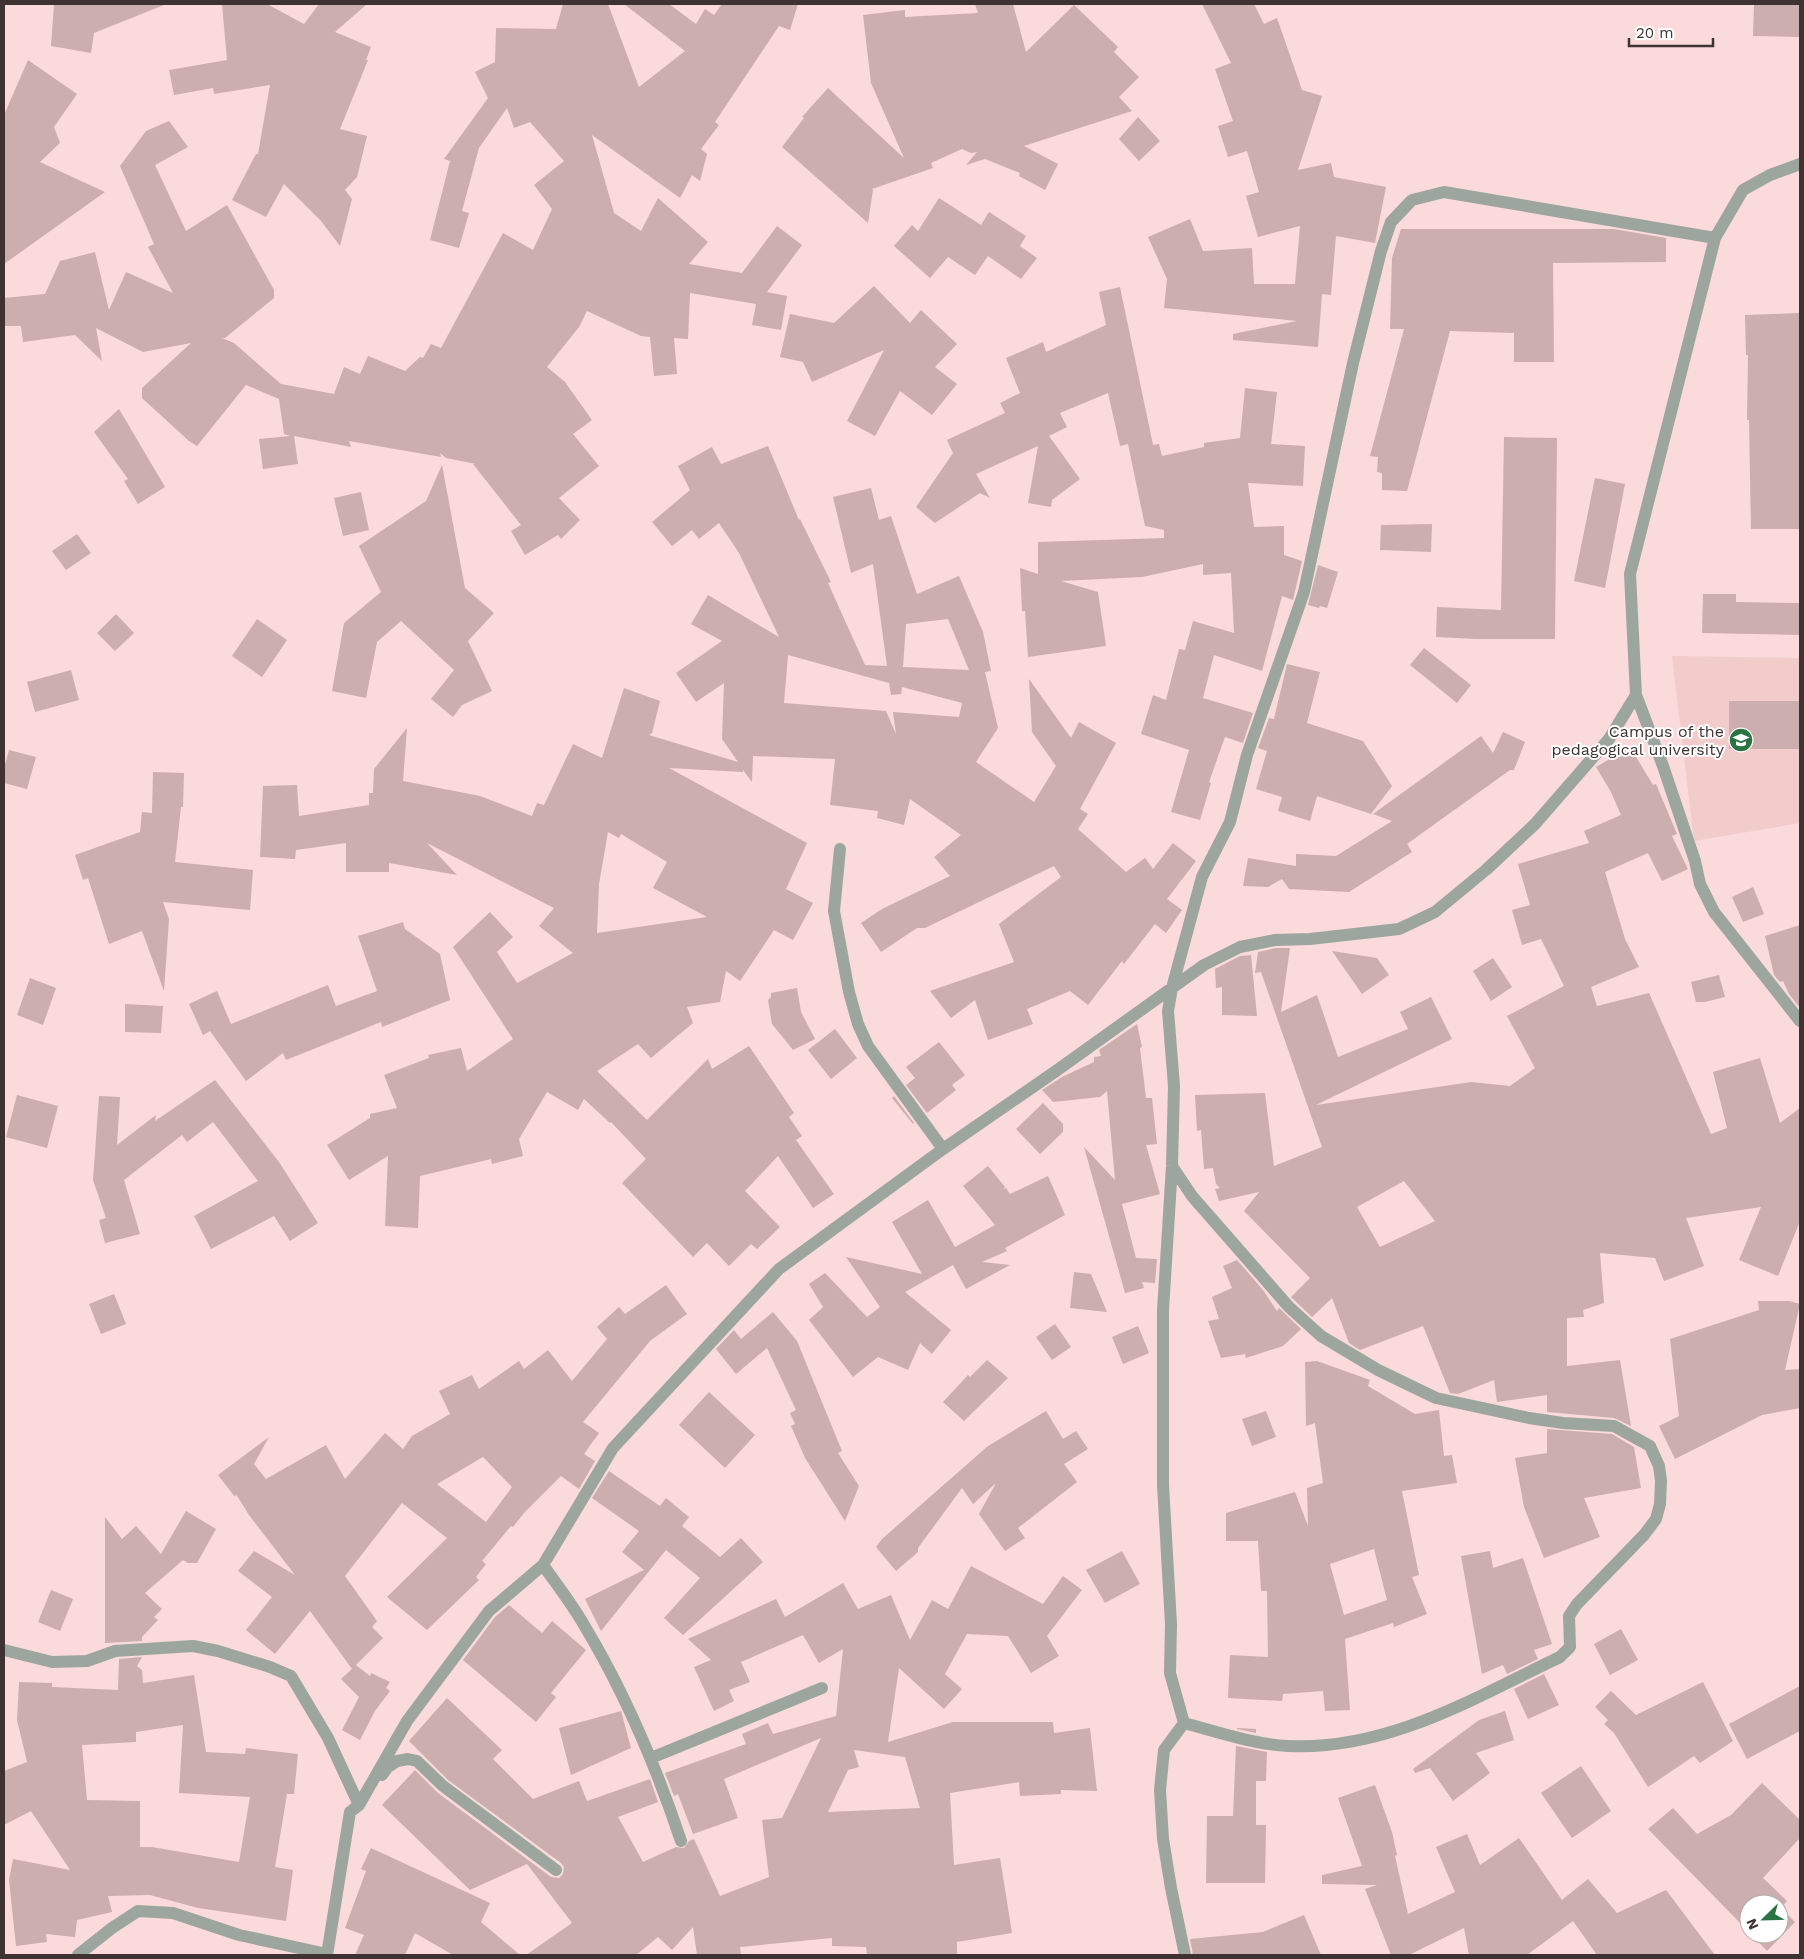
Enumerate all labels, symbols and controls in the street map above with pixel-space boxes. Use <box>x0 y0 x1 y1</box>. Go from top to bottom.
scale bar <box>1629 15 1713 47</box>
text: 20 m <box>1636 24 1674 42</box>
place label: Campus of the pedagogical university <box>1552 722 1725 759</box>
school or university icon: Campus of the pedagogical university <box>1728 727 1754 753</box>
north arrow <box>1739 1894 1789 1944</box>
text: N <box>1743 1916 1761 1932</box>

